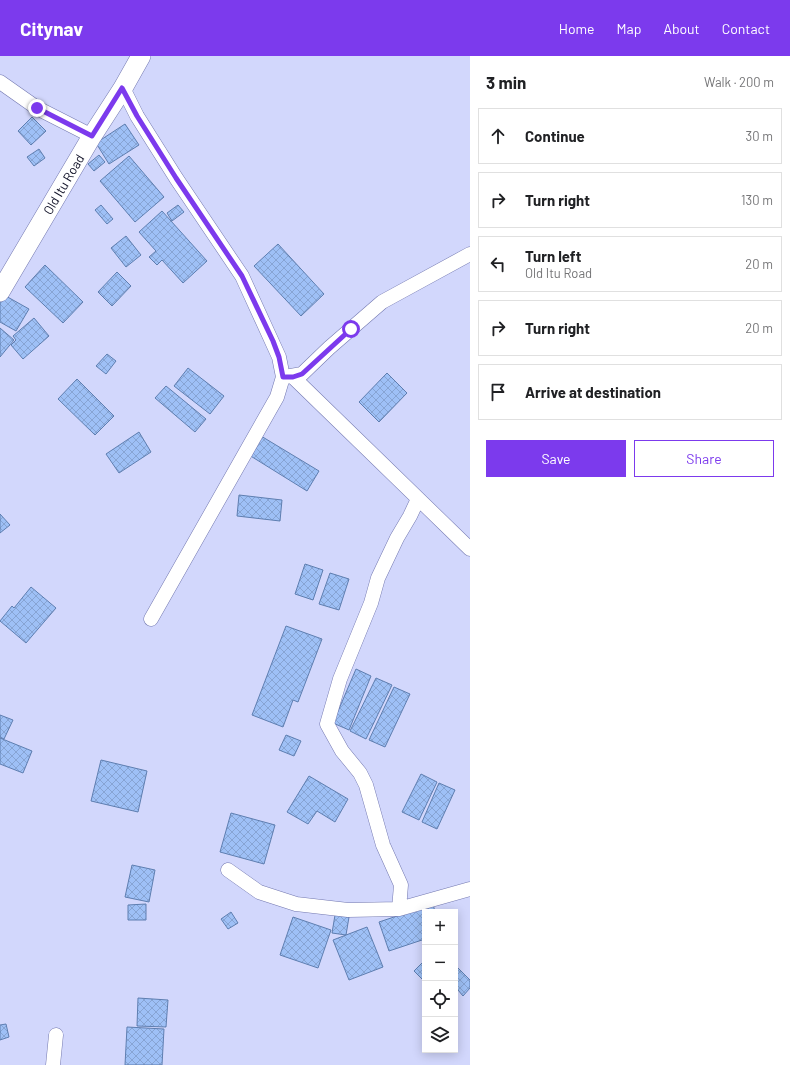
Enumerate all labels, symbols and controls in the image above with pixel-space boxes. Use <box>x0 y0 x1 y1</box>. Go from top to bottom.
text: Citynav <box>20 17 83 40</box>
text: Home <box>559 20 595 37</box>
text: Map <box>617 20 641 37</box>
text: About <box>663 20 700 37</box>
text: Contact <box>722 20 770 37</box>
text: 3 min <box>486 72 526 92</box>
text: Walk · 200 m <box>704 74 774 90</box>
route end <box>28 99 46 117</box>
icon: ahead <box>487 125 509 147</box>
text: Continue <box>525 127 585 145</box>
text: 30 m <box>746 128 773 144</box>
street label: Old Itu Road <box>40 151 87 217</box>
icon: right <box>487 189 509 211</box>
text: Turn right <box>525 191 590 209</box>
text: 130 m <box>741 192 773 208</box>
text: Turn left <box>525 247 581 265</box>
icon: left <box>487 253 509 275</box>
text: 20 m <box>745 256 773 272</box>
text: Old Itu Road <box>525 265 592 281</box>
icon: right <box>487 317 509 339</box>
text: Turn right <box>525 319 590 337</box>
route start <box>342 320 360 338</box>
text: 20 m <box>745 320 773 336</box>
icon: arrive <box>487 381 509 403</box>
text: Arrive at destination <box>525 383 661 401</box>
button: Save <box>486 440 626 477</box>
button: Share <box>634 440 774 477</box>
map controls <box>422 909 458 1053</box>
button: + <box>422 909 458 945</box>
button: − <box>422 945 458 981</box>
button: locate <box>422 981 458 1017</box>
button: layers <box>422 1017 458 1053</box>

